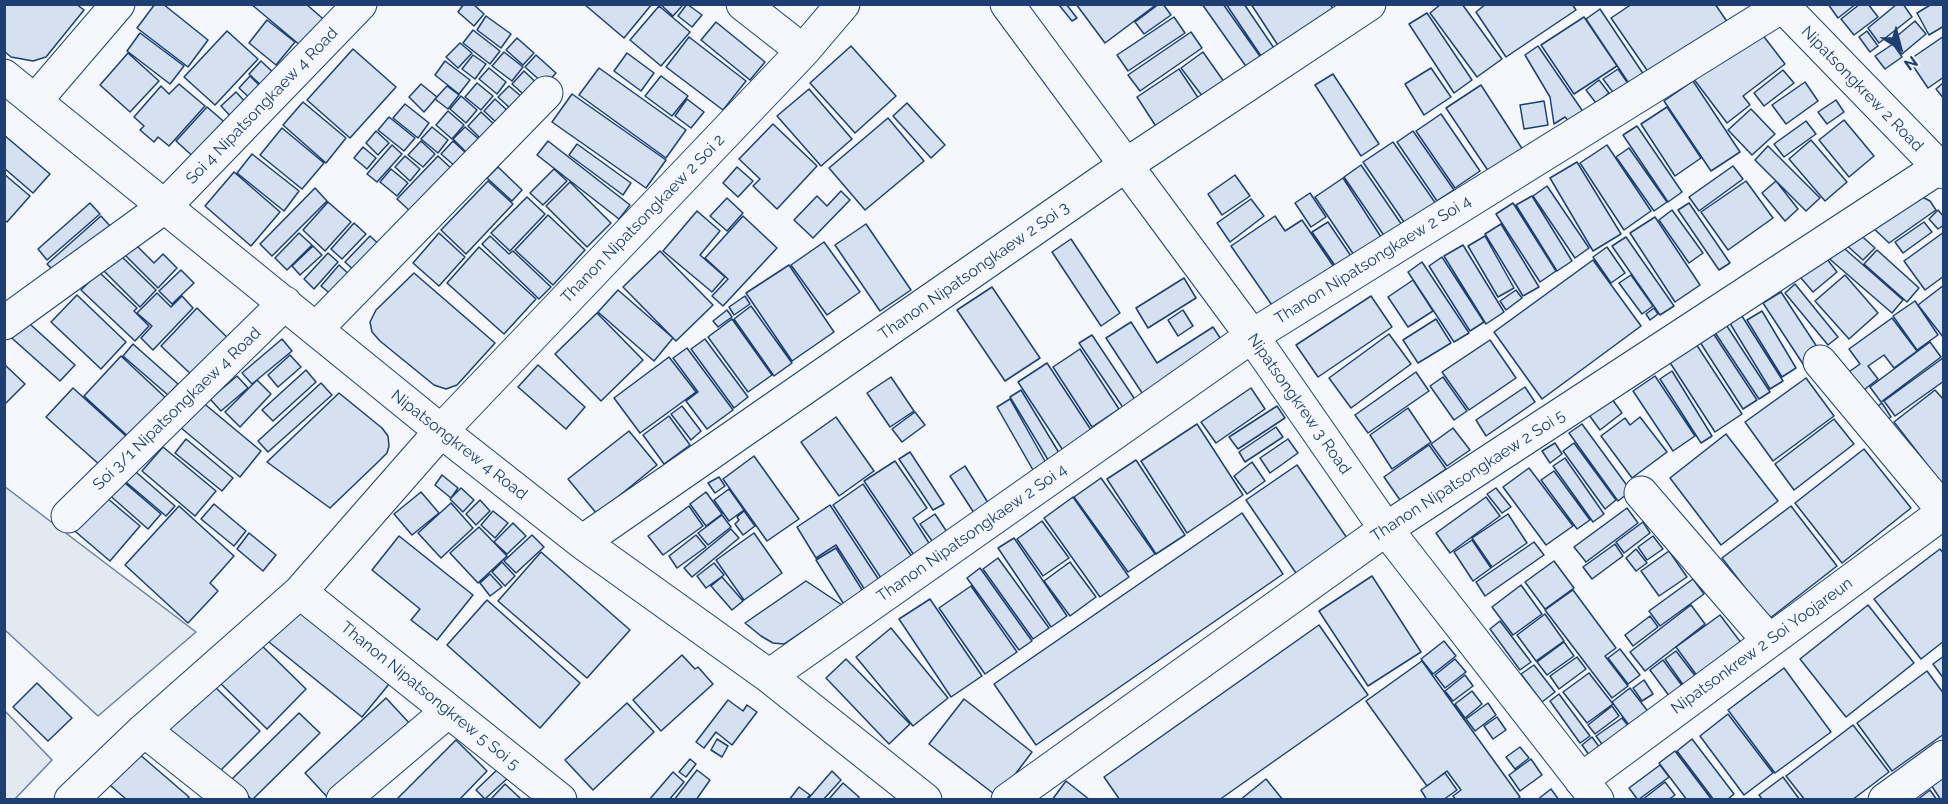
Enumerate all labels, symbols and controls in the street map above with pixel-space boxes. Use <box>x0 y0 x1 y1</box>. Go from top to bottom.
north arrow <box>1870 18 1930 78</box>
street label: Nipatsongkrew 2 Road <box>1797 22 1927 156</box>
street label: Soi 4 Nipatsongkaew 4 Road <box>182 24 342 188</box>
street label: Thanon Nipatsongkaew 2 Soi 2 <box>557 131 729 307</box>
street label: Thanon Nipatsongkaew 2 Soi 4 <box>1271 192 1475 328</box>
street label: Thanon Nipatsongkaew 2 Soi 3 <box>875 198 1073 344</box>
street label: Soi 3/1 Nipatsongkaew 4 Road <box>89 323 265 495</box>
street label: Nipatsongkrew 3 Road <box>1243 330 1355 478</box>
street label: Nipatsongkrew 4 Road <box>387 386 531 504</box>
street label: Thanon Nipatsongkaew 2 Soi 5 <box>1367 406 1569 546</box>
street label: Thanon Nipatsongkaew 2 Soi 4 <box>873 460 1071 606</box>
street label: Nipatsonkrew 2 Soi Yoojareun <box>1668 574 1856 718</box>
street label: Thanon Nipatsongkrew 5 Soi 5 <box>337 618 523 774</box>

